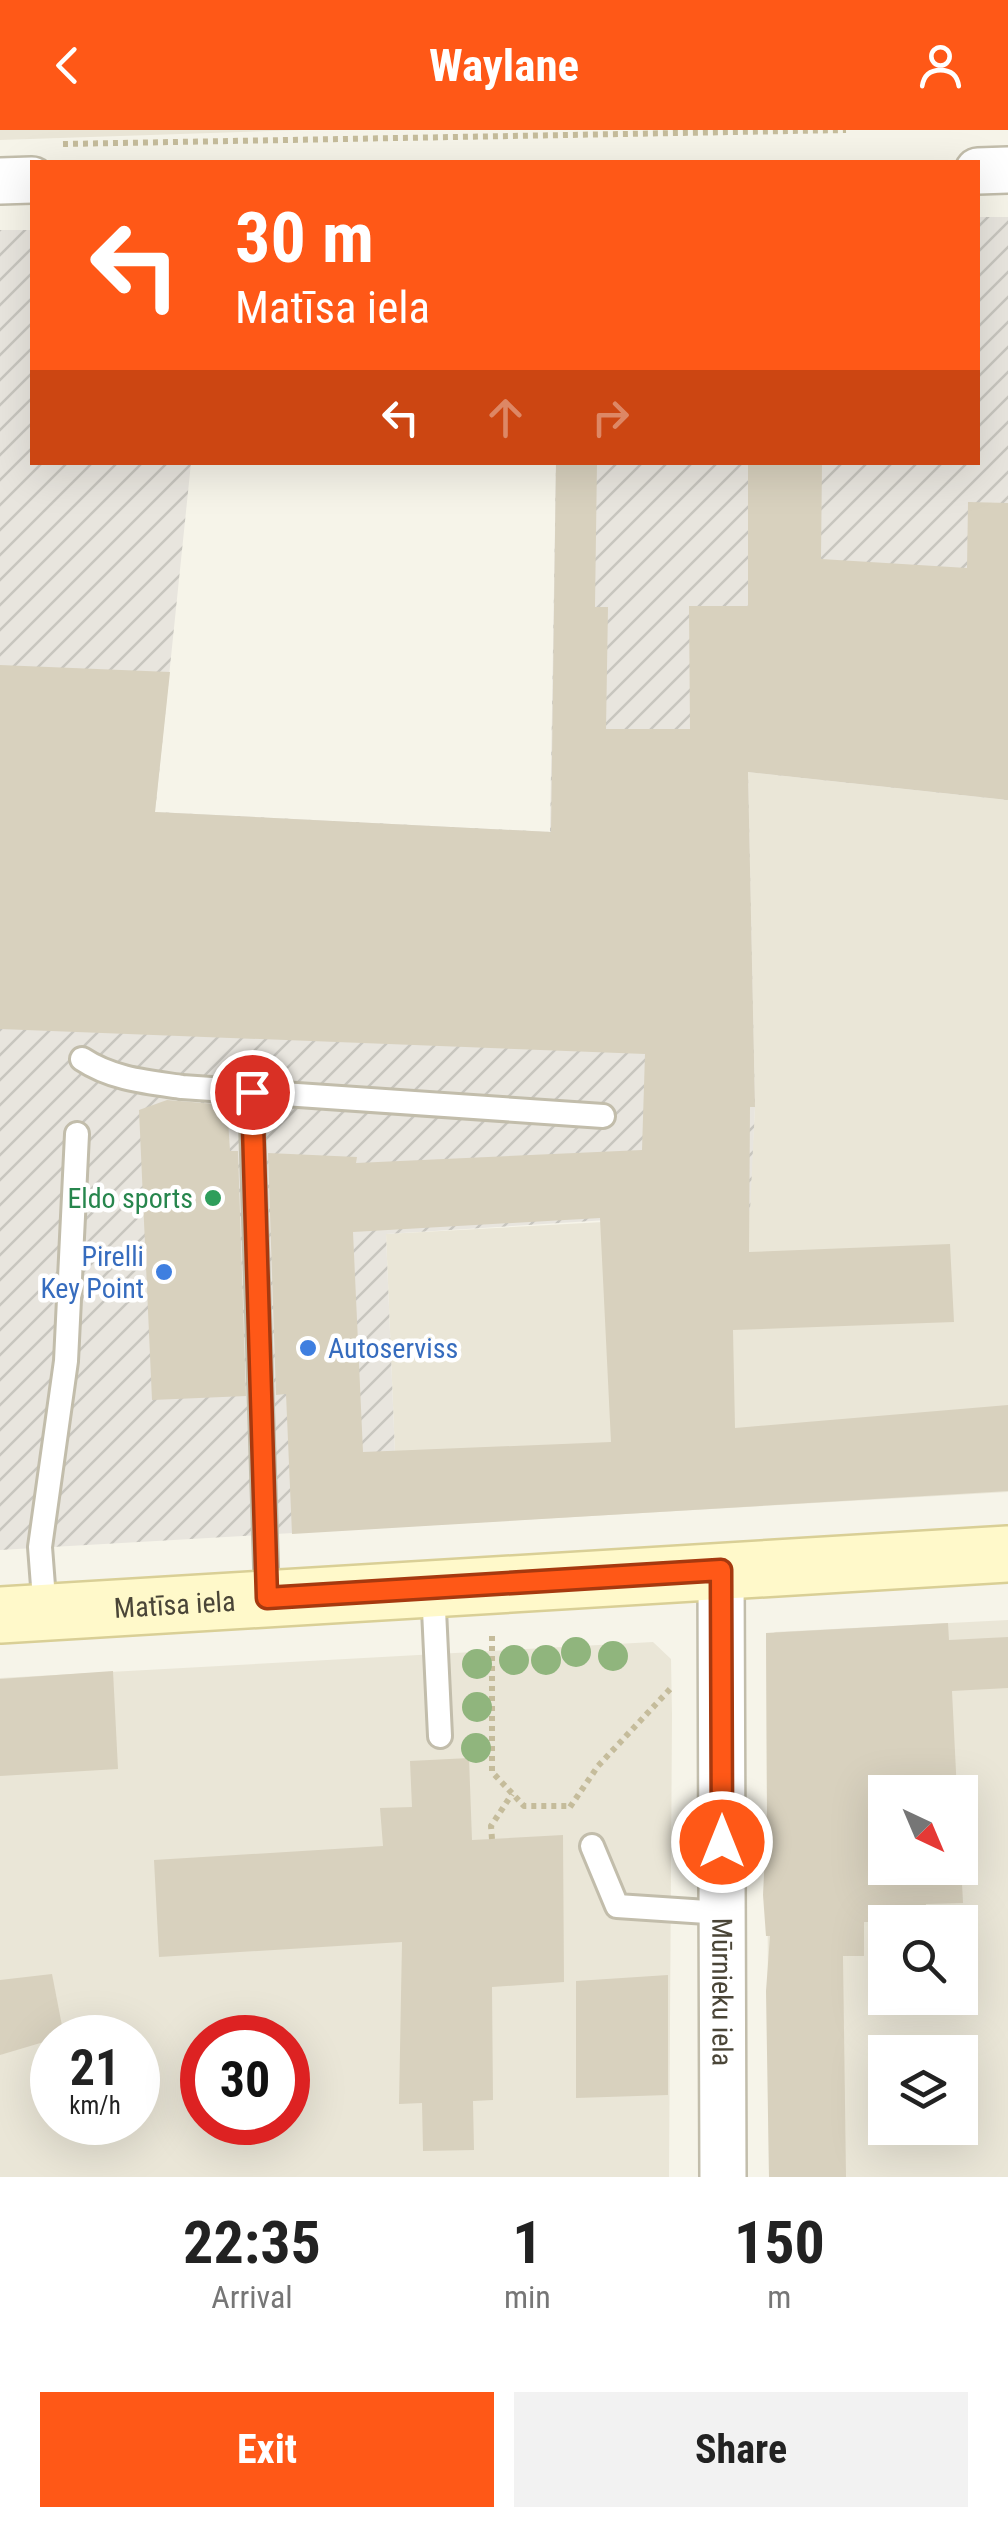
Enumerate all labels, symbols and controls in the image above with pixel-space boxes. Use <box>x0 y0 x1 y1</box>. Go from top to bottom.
icon: back <box>40 38 95 93</box>
icon: person <box>913 38 968 93</box>
text: Waylane <box>429 39 579 92</box>
text: 30 m <box>235 197 374 279</box>
icon: left <box>70 200 200 330</box>
text: Matīsa iela <box>235 281 430 334</box>
icon: left <box>373 390 428 445</box>
icon: ahead <box>478 390 533 445</box>
icon: right <box>583 390 638 445</box>
pin <box>210 1050 295 1135</box>
icon: arrive <box>225 1065 280 1120</box>
place label: Eldo sports <box>67 1182 193 1215</box>
marker: Eldo sports <box>202 1187 224 1209</box>
place label: Pirelli Key Point <box>40 1240 144 1305</box>
marker: Pirelli Key Point <box>153 1261 175 1283</box>
place label: Autoserviss <box>328 1332 458 1365</box>
marker: Autoserviss <box>297 1337 319 1359</box>
street label: Matīsa iela <box>113 1585 236 1625</box>
north arrow <box>868 1775 978 1885</box>
map controls <box>868 1775 978 2145</box>
position arrow <box>670 1790 774 1894</box>
button: search <box>868 1905 978 2015</box>
street label: Mūrnieku iela <box>705 1918 739 2066</box>
speed limit sign: 30 <box>180 2015 310 2145</box>
button: layers <box>868 2035 978 2145</box>
text: 21 <box>70 2039 120 2097</box>
text: km/h <box>69 2091 121 2120</box>
text: 22:35 <box>183 2207 321 2278</box>
text: 1 <box>512 2207 543 2278</box>
text: 150 <box>734 2207 825 2278</box>
text: Arrival <box>211 2278 293 2316</box>
text: min <box>504 2278 551 2316</box>
text: m <box>767 2278 791 2316</box>
button: Exit <box>40 2392 494 2507</box>
button: Share <box>514 2392 968 2507</box>

